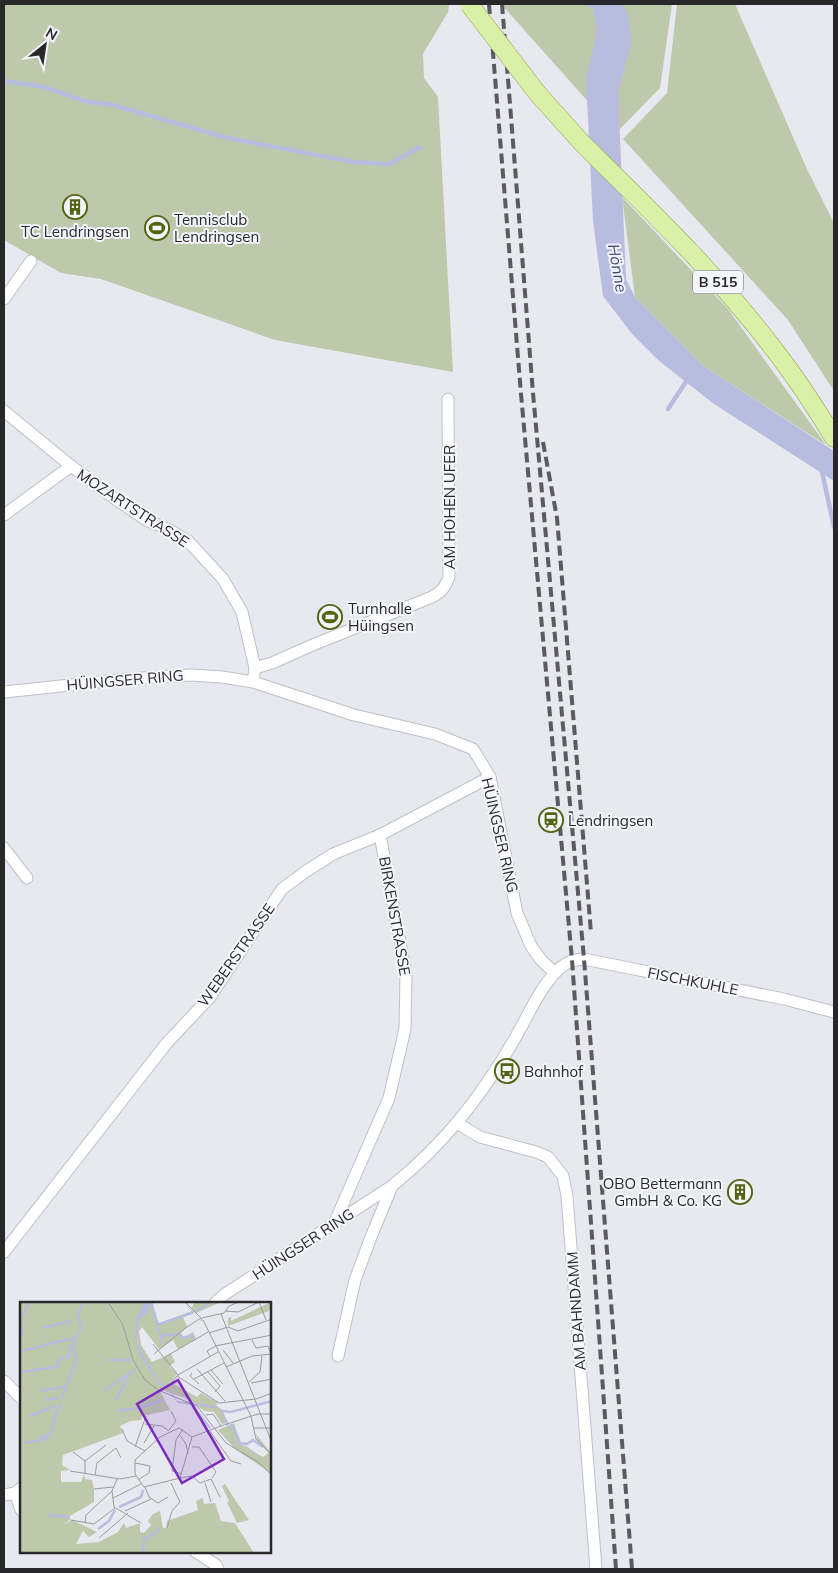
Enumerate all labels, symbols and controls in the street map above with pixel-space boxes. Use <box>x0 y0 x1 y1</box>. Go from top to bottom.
north arrow <box>20 20 70 70</box>
text: N <box>42 23 61 44</box>
building icon: TC Lendringsen <box>62 194 88 220</box>
place label: Tennisclub Lendringsen <box>174 210 259 246</box>
sports icon: Tennisclub Lendringsen <box>144 215 170 241</box>
place label: TC Lendringsen <box>21 222 129 241</box>
water label: Hönne <box>604 242 632 294</box>
road number: B 515 <box>693 270 743 294</box>
street label: AM HOHEN UFER <box>440 445 459 569</box>
street label: MOZARTSTRASSE <box>73 465 193 551</box>
place label: Turnhalle Hüingsen <box>348 599 414 635</box>
sports icon: Turnhalle Hüingsen <box>317 604 343 630</box>
street label: HÜINGSER RING <box>66 665 184 695</box>
street label: HÜINGSER RING <box>478 776 522 894</box>
station icon: Lendringsen <box>538 807 564 833</box>
place label: Lendringsen <box>568 811 653 830</box>
street label: BIRKENSTRASSE <box>375 855 415 977</box>
street label: WEBERSTRASSE <box>193 900 279 1010</box>
street label: FISCHKUHLE <box>646 963 740 999</box>
bus stop icon: Bahnhof <box>494 1058 520 1084</box>
place label: Bahnhof <box>524 1062 584 1081</box>
place label: OBO Bettermann GmbH & Co. KG <box>603 1174 722 1210</box>
building icon: OBO Bettermann GmbH & Co. KG <box>727 1179 753 1205</box>
street label: HÜINGSER RING <box>249 1204 357 1284</box>
street label: AM BAHNDAMM <box>562 1251 590 1371</box>
inset map <box>20 1302 271 1553</box>

